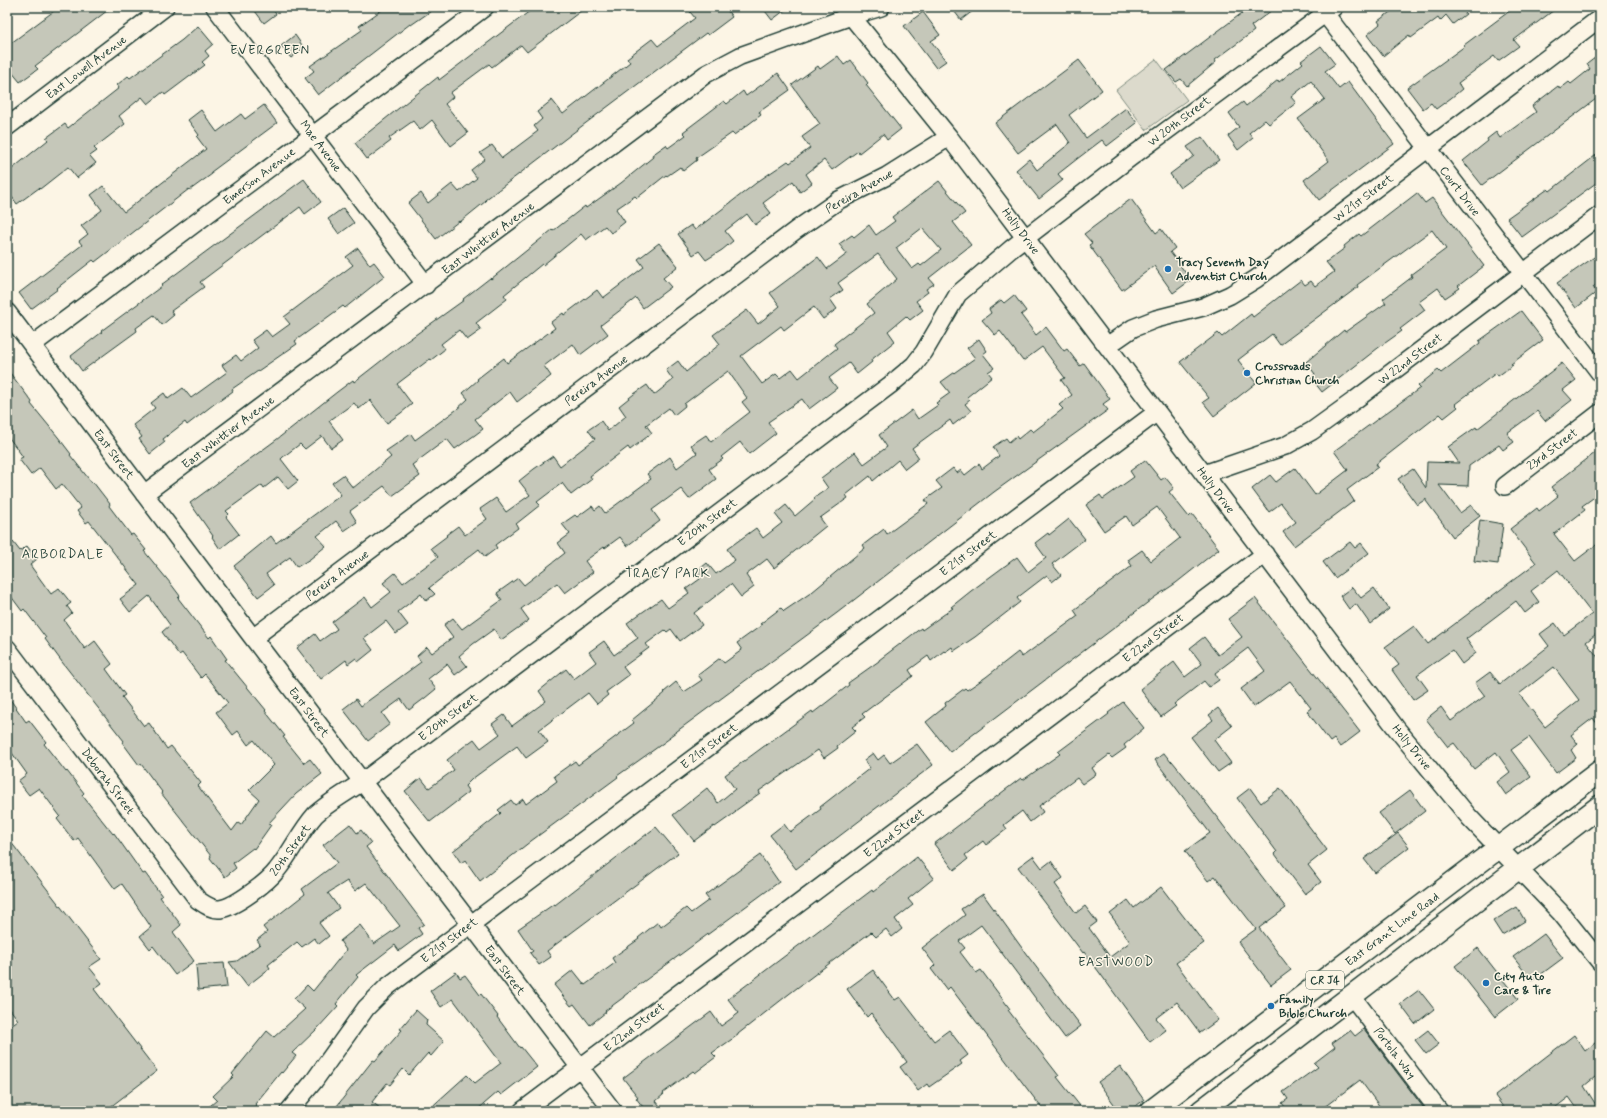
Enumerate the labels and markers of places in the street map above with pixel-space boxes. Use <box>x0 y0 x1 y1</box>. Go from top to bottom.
place label: Tracy Seventh Day Adventist Church <box>1176 255 1269 285</box>
marker: Tracy Seventh Day Adventist Church <box>1163 264 1173 274</box>
place label: Crossroads Christian Church <box>1255 359 1340 389</box>
marker: Crossroads Christian Church <box>1242 368 1252 378</box>
place label: City Auto Care & Tire <box>1494 969 1552 999</box>
marker: City Auto Care & Tire <box>1481 978 1491 988</box>
place label: Family Bible Church <box>1279 992 1347 1022</box>
marker: Family Bible Church <box>1266 1001 1276 1011</box>

